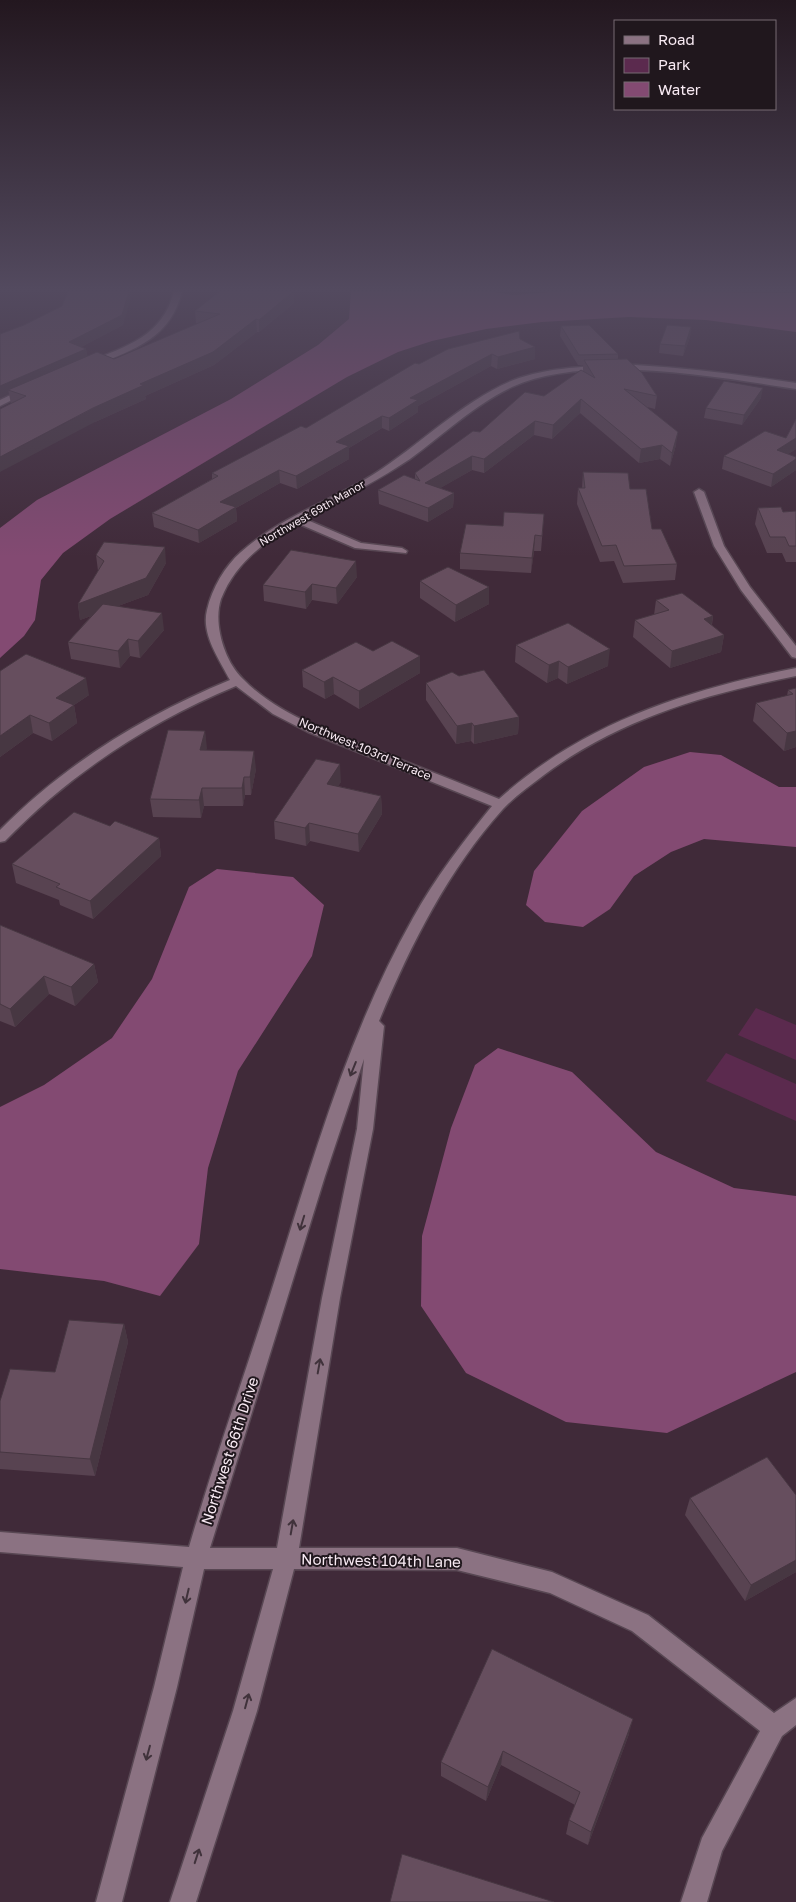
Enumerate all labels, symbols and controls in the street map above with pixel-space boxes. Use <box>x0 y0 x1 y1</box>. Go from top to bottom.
legend <box>614 20 776 110</box>
text: Road <box>658 30 695 48</box>
text: Park <box>658 55 691 73</box>
text: Water <box>658 80 701 98</box>
street label: Northwest 69th Manor <box>257 477 367 548</box>
street label: Northwest 103rd Terrace <box>297 714 434 783</box>
one-way arrow <box>348 1061 358 1076</box>
one-way arrow <box>296 1214 306 1230</box>
one-way arrow <box>314 1359 324 1375</box>
street label: Northwest 66th Drive <box>197 1374 262 1527</box>
one-way arrow <box>287 1519 297 1535</box>
street label: Northwest 104th Lane <box>301 1550 461 1570</box>
one-way arrow <box>182 1587 191 1603</box>
one-way arrow <box>243 1693 253 1709</box>
one-way arrow <box>143 1745 152 1761</box>
one-way arrow <box>193 1848 203 1864</box>

